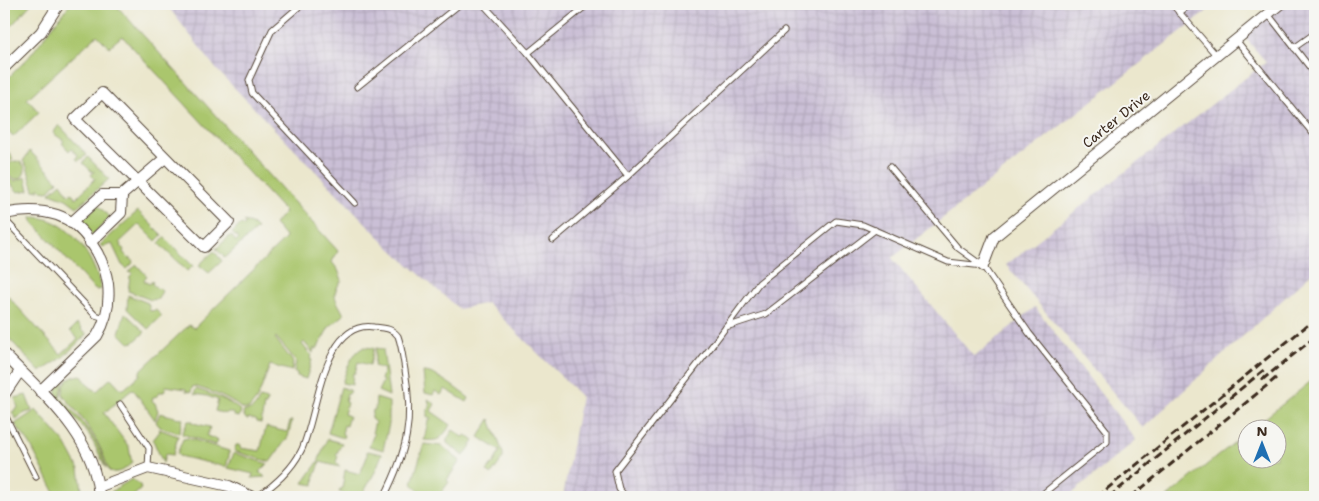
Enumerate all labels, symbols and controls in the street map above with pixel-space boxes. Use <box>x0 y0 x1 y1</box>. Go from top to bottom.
street label: Carter Drive <box>1078 86 1154 152</box>
north arrow <box>1236 418 1286 468</box>
text: N <box>1256 422 1268 440</box>

